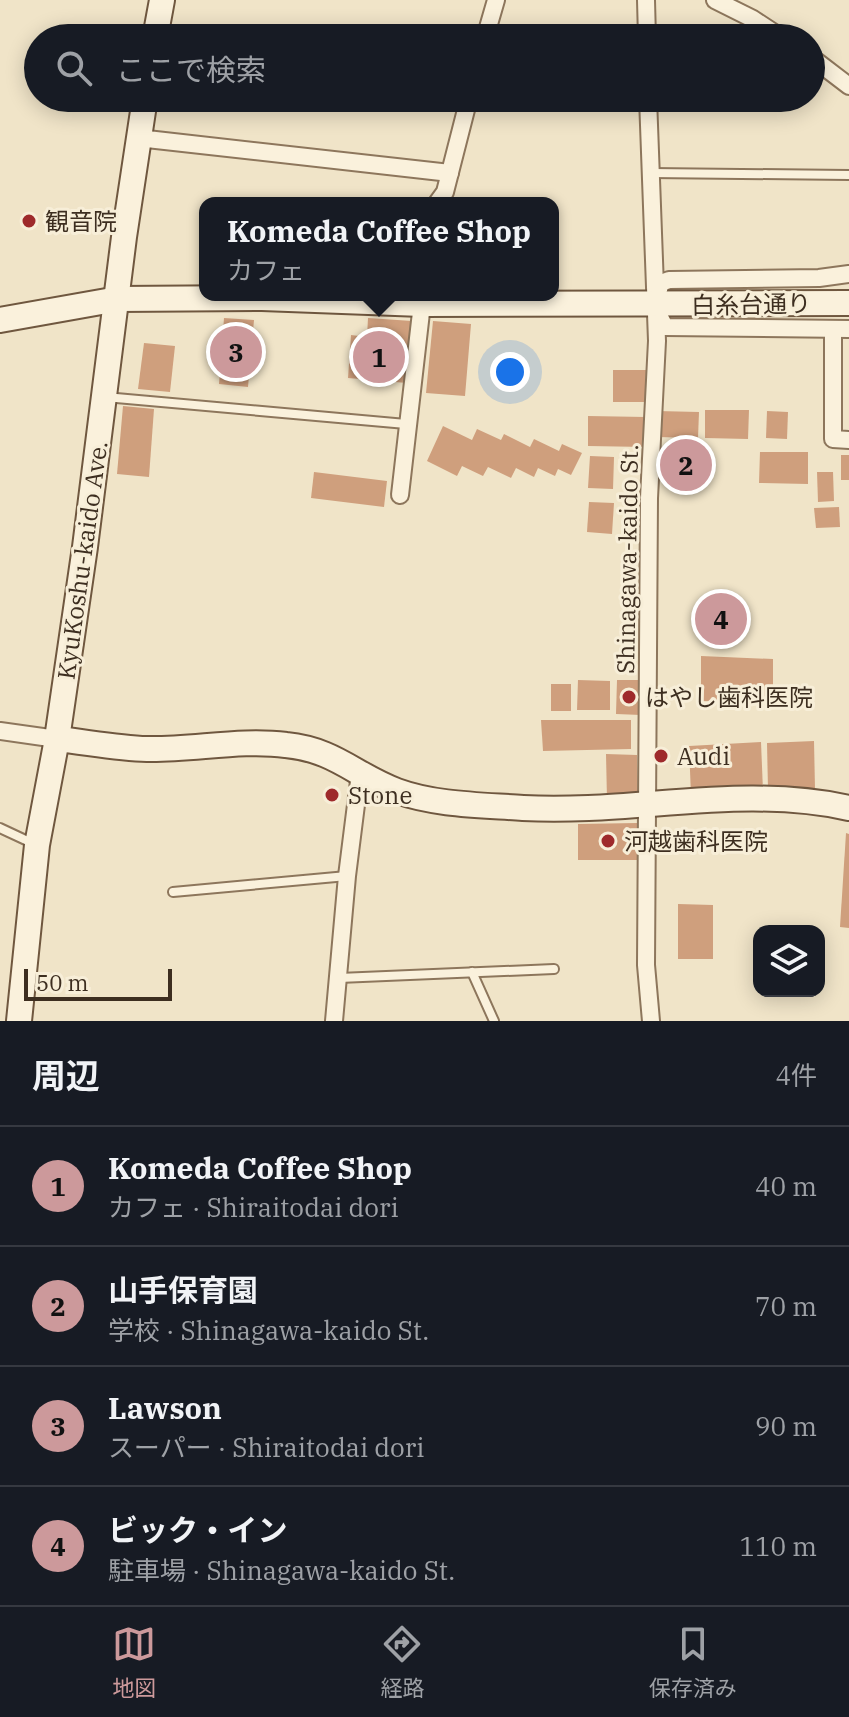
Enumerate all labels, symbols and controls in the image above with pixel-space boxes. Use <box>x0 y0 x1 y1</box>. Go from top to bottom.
search box <box>24 24 825 112</box>
icon: search <box>52 46 96 90</box>
text: ここで検索 <box>116 50 266 89</box>
popup <box>199 197 559 301</box>
place label: 観音院 <box>45 205 117 237</box>
text: Komeda Coffee Shop <box>227 211 531 250</box>
marker: 観音院 <box>20 212 38 230</box>
text: カフェ <box>227 253 305 287</box>
street label: 白糸台通り <box>691 287 811 321</box>
pin: 3 <box>210 322 262 382</box>
pin: 1 <box>353 327 405 387</box>
your location <box>490 352 530 392</box>
pin: 2 <box>660 435 712 495</box>
street label: KyuKoshu-kaido Ave. <box>49 439 115 681</box>
street label: Shinagawa-kaido St. <box>609 444 645 674</box>
pin: 4 <box>695 589 747 649</box>
place label: はやし歯科医院 <box>645 681 813 713</box>
marker: はやし歯科医院 <box>620 688 638 706</box>
place label: Audi <box>677 740 730 772</box>
marker: Audi <box>652 747 670 765</box>
place label: Stone <box>348 779 412 811</box>
marker: Stone <box>323 786 341 804</box>
place label: 河越歯科医院 <box>624 825 768 857</box>
marker: 河越歯科医院 <box>599 832 617 850</box>
map controls <box>753 925 825 997</box>
button: layers <box>753 925 825 997</box>
scale bar <box>24 965 172 1001</box>
text: 50 m <box>36 968 88 997</box>
text: 周辺 <box>32 1053 100 1097</box>
text: 4件 <box>775 1058 817 1092</box>
text: Komeda Coffee Shop <box>108 1148 412 1187</box>
text: 1 <box>50 1169 66 1203</box>
text: 40 m <box>755 1169 817 1203</box>
text: カフェ · Shiraitodai dori <box>108 1190 399 1224</box>
text: 山手保育園 <box>108 1270 258 1309</box>
text: 2 <box>50 1289 66 1323</box>
text: 70 m <box>755 1289 817 1323</box>
text: 学校 · Shinagawa-kaido St. <box>108 1313 429 1347</box>
text: Lawson <box>108 1388 222 1427</box>
text: 3 <box>50 1409 66 1443</box>
text: 90 m <box>755 1409 817 1443</box>
text: スーパー · Shiraitodai dori <box>108 1430 424 1464</box>
text: ビック・イン <box>108 1510 287 1549</box>
text: 4 <box>50 1529 66 1563</box>
text: 110 m <box>739 1529 817 1563</box>
text: 駐車場 · Shinagawa-kaido St. <box>108 1553 455 1587</box>
tab: 地図 <box>112 1622 156 1702</box>
tab: 経路 <box>380 1622 425 1702</box>
tab: 保存済み <box>649 1622 737 1702</box>

